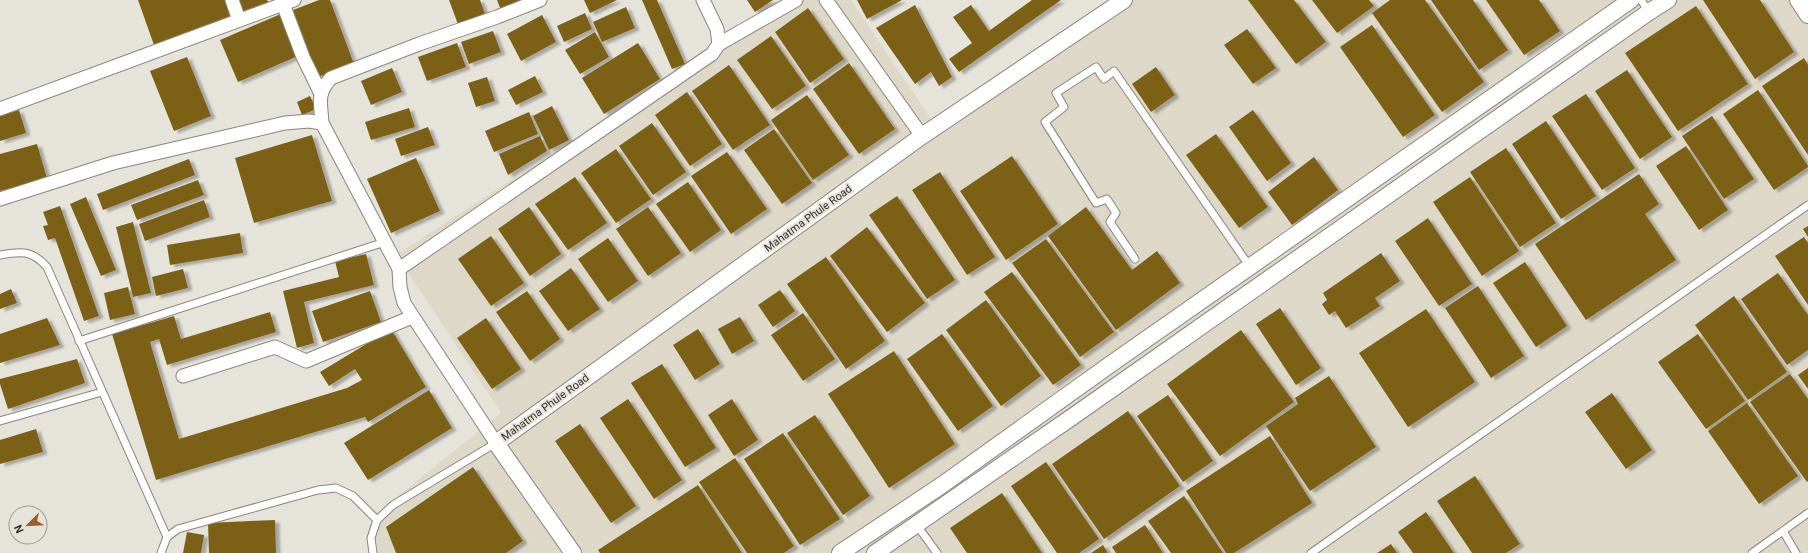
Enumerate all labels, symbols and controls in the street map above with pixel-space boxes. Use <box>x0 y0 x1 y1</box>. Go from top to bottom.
street label: Mahatma Phule Road <box>762 182 855 255</box>
street label: Mahatma Phule Road <box>499 371 592 444</box>
north arrow <box>8 505 48 545</box>
text: N <box>12 522 27 535</box>

